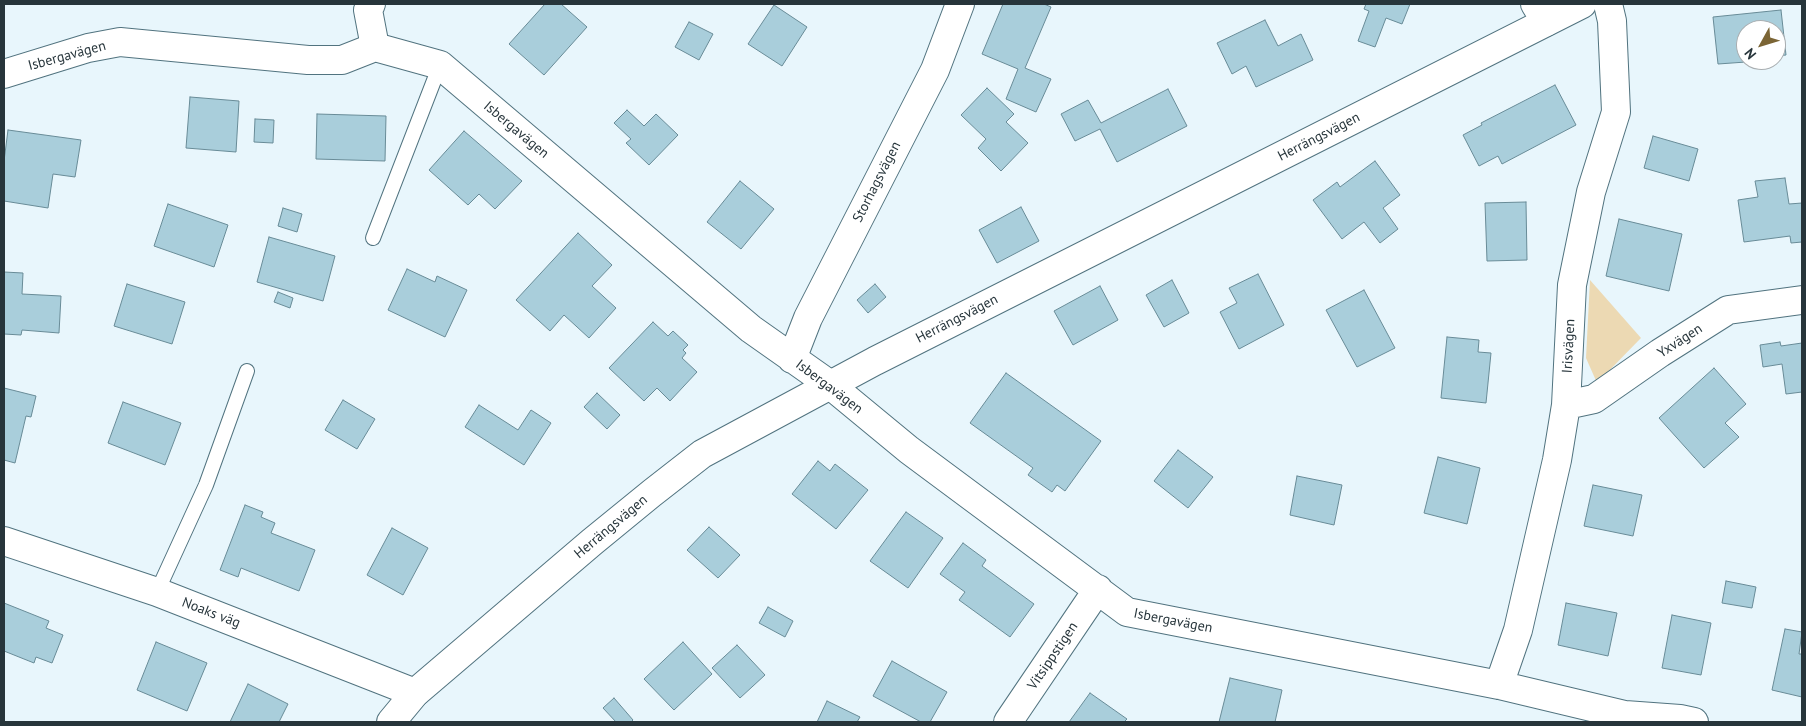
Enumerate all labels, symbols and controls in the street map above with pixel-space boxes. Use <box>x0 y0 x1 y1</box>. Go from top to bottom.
north arrow <box>1736 20 1786 70</box>
street label: Isbergavägen <box>26 38 108 74</box>
text: N <box>1740 45 1760 63</box>
street label: Isbergavägen <box>480 98 552 162</box>
street label: Herrängsvägen <box>1275 109 1363 165</box>
street label: Storhagsvägen <box>849 139 905 225</box>
street label: Herrängsvägen <box>913 291 1001 347</box>
street label: Irisvägen <box>1559 318 1579 374</box>
street label: Yxvägen <box>1654 320 1706 362</box>
street label: Isbergavägen <box>792 356 866 418</box>
street label: Herrängsvägen <box>571 492 651 562</box>
street label: Noaks väg <box>179 594 243 632</box>
street label: Isbergavägen <box>1132 605 1214 637</box>
street label: Vitsippstigen <box>1024 619 1082 693</box>

